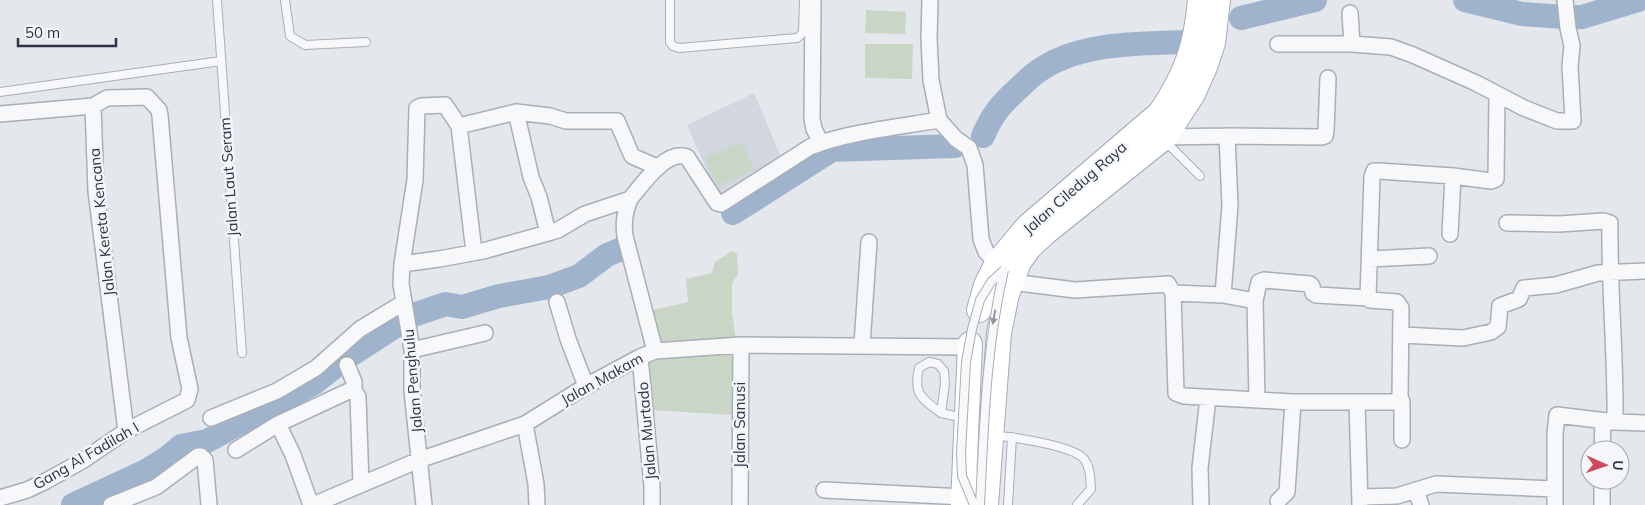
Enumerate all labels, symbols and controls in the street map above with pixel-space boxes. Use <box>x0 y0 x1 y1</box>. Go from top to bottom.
scale bar <box>18 15 115 47</box>
text: 50 m <box>25 23 60 42</box>
street label: Jalan Laut Seram <box>215 117 242 237</box>
street label: Jalan Ciledug Raya <box>1019 137 1131 238</box>
street label: Jalan Kereta Kencana <box>84 147 119 297</box>
one-way arrow <box>989 310 997 326</box>
street label: Jalan Penghulu <box>398 328 427 434</box>
street label: Jalan Makam <box>557 348 646 409</box>
street label: Jalan Murtado <box>633 381 660 481</box>
street label: Jalan Sanusi <box>730 382 749 468</box>
street label: Gang Al Fadilah I <box>29 418 142 494</box>
north arrow <box>1580 440 1630 490</box>
text: U <box>1609 460 1627 471</box>

